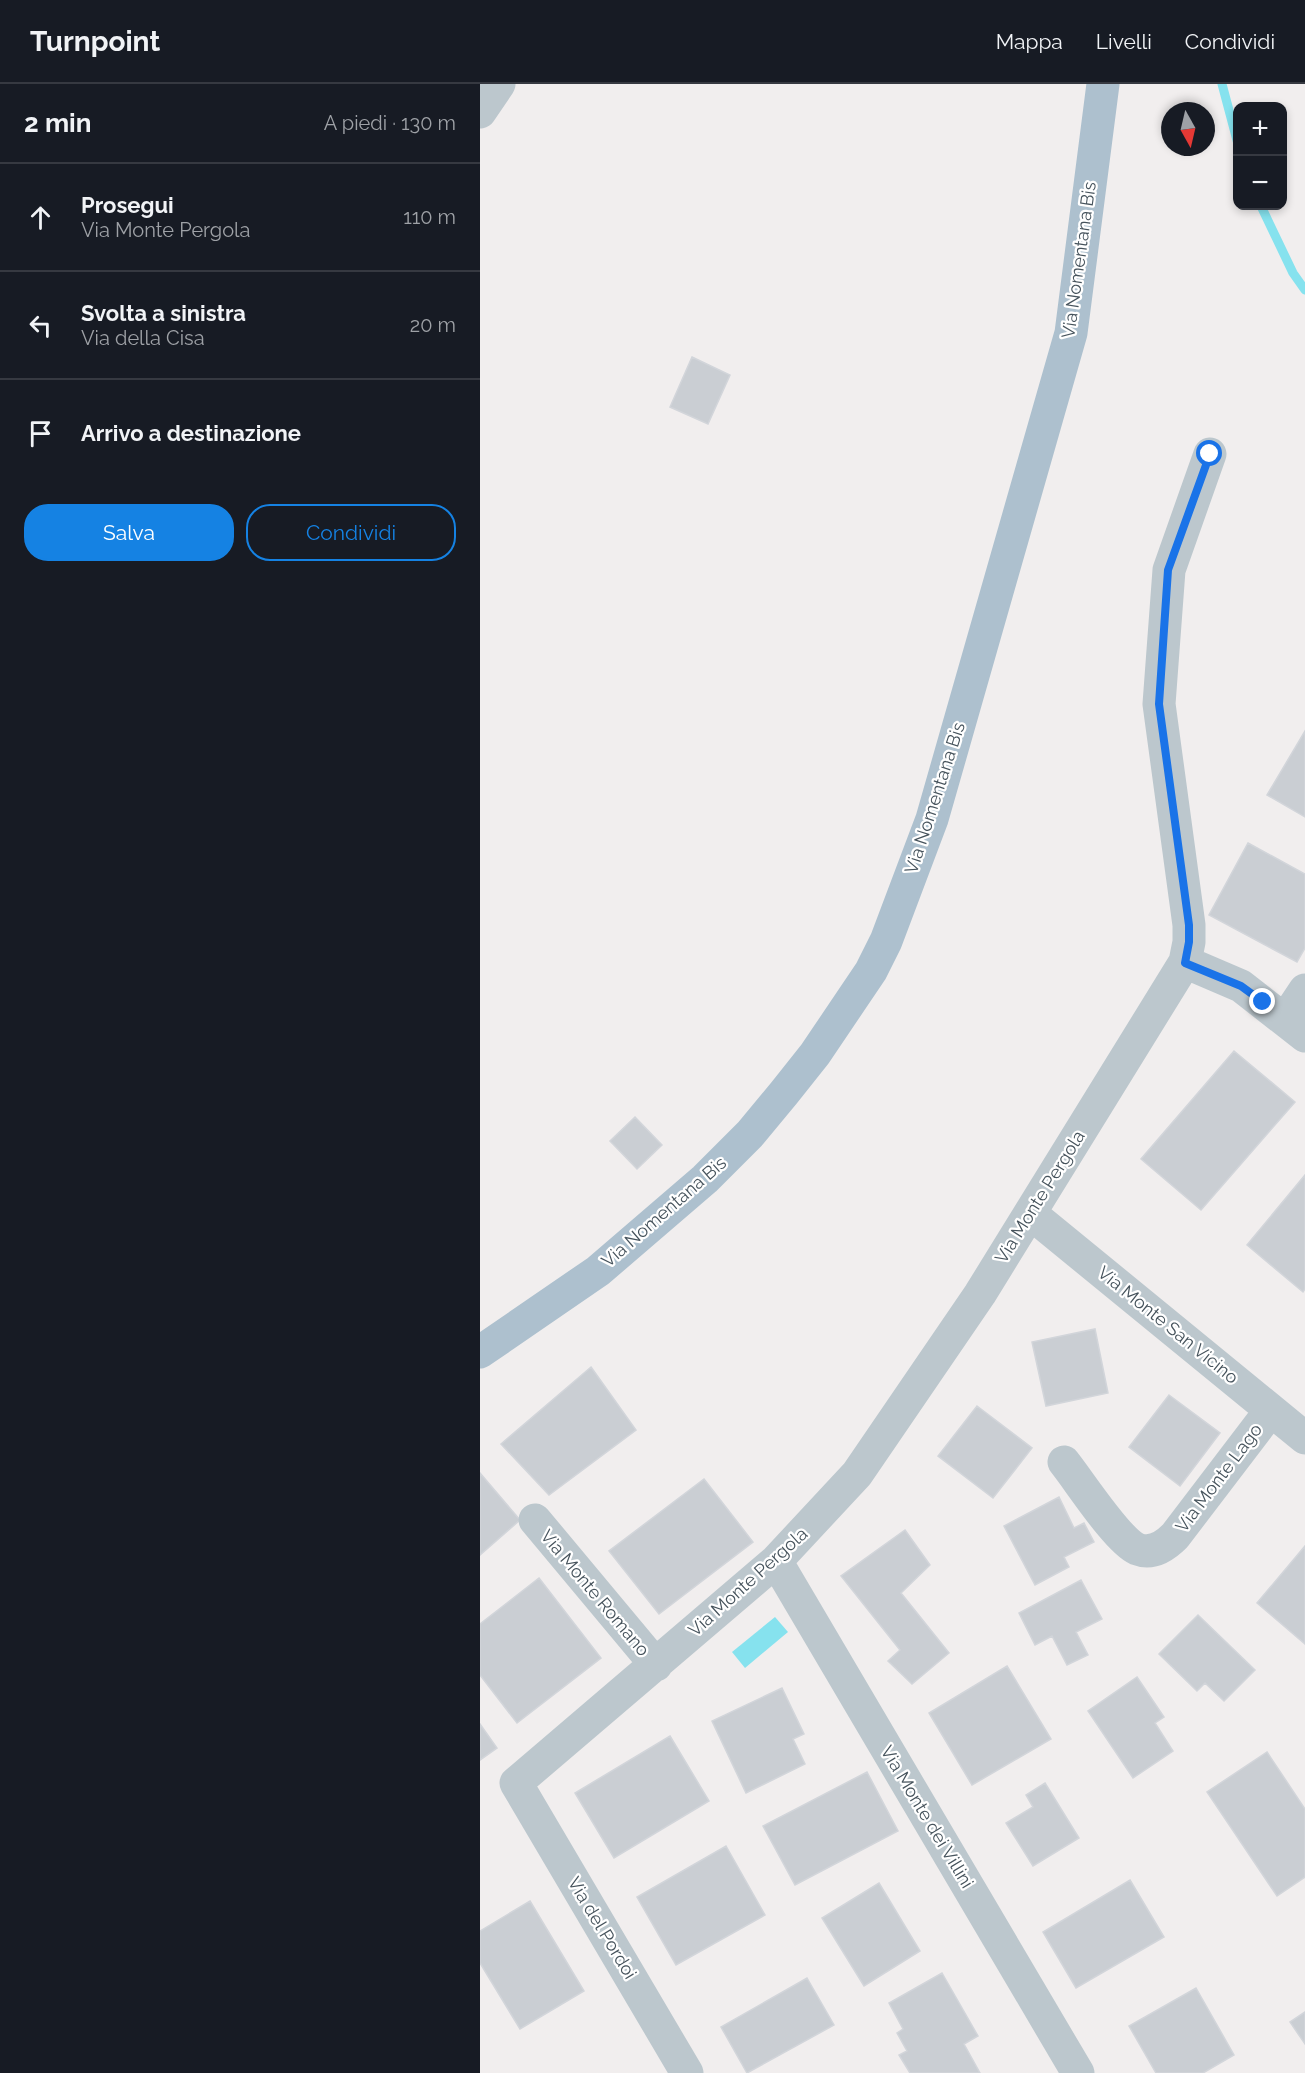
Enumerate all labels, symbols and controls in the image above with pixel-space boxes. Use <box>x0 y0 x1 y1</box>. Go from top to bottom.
text: Turnpoint <box>30 25 160 58</box>
text: Mappa <box>996 29 1063 54</box>
text: Livelli <box>1096 29 1152 54</box>
text: Condividi <box>1185 29 1275 54</box>
north arrow <box>1161 102 1215 156</box>
map controls <box>1233 102 1287 210</box>
button: + <box>1233 102 1287 156</box>
text: 2 min <box>24 108 91 138</box>
text: A piedi · 130 m <box>324 111 456 135</box>
button: − <box>1233 156 1287 210</box>
street label: Via Nomentana Bis <box>1057 180 1100 340</box>
text: Prosegui <box>81 192 174 218</box>
icon: ahead <box>24 201 57 234</box>
text: 110 m <box>403 205 456 229</box>
text: Via Monte Pergola <box>81 218 250 242</box>
text: Svolta a sinistra <box>81 300 246 326</box>
icon: left <box>24 309 57 342</box>
text: 20 m <box>410 313 456 337</box>
text: Via della Cisa <box>81 326 205 350</box>
icon: arrive <box>24 417 57 450</box>
text: Arrivo a destinazione <box>81 420 301 446</box>
route start <box>1196 440 1222 466</box>
button: Salva <box>24 504 234 561</box>
button: Condividi <box>246 504 456 561</box>
street label: Via Nomentana Bis <box>900 719 969 876</box>
route end <box>1249 988 1275 1014</box>
street label: Via Monte Pergola <box>990 1127 1089 1267</box>
street label: Via Nomentana Bis <box>597 1152 730 1271</box>
street label: Via Monte San Vicino <box>1094 1261 1243 1388</box>
street label: Via Monte Lago <box>1171 1419 1266 1536</box>
street label: Via Monte Pergola <box>684 1523 811 1640</box>
street label: Via Monte Romano <box>537 1525 654 1660</box>
street label: Via Monte dei Villini <box>877 1742 978 1892</box>
street label: Via del Pordoi <box>564 1873 641 1982</box>

